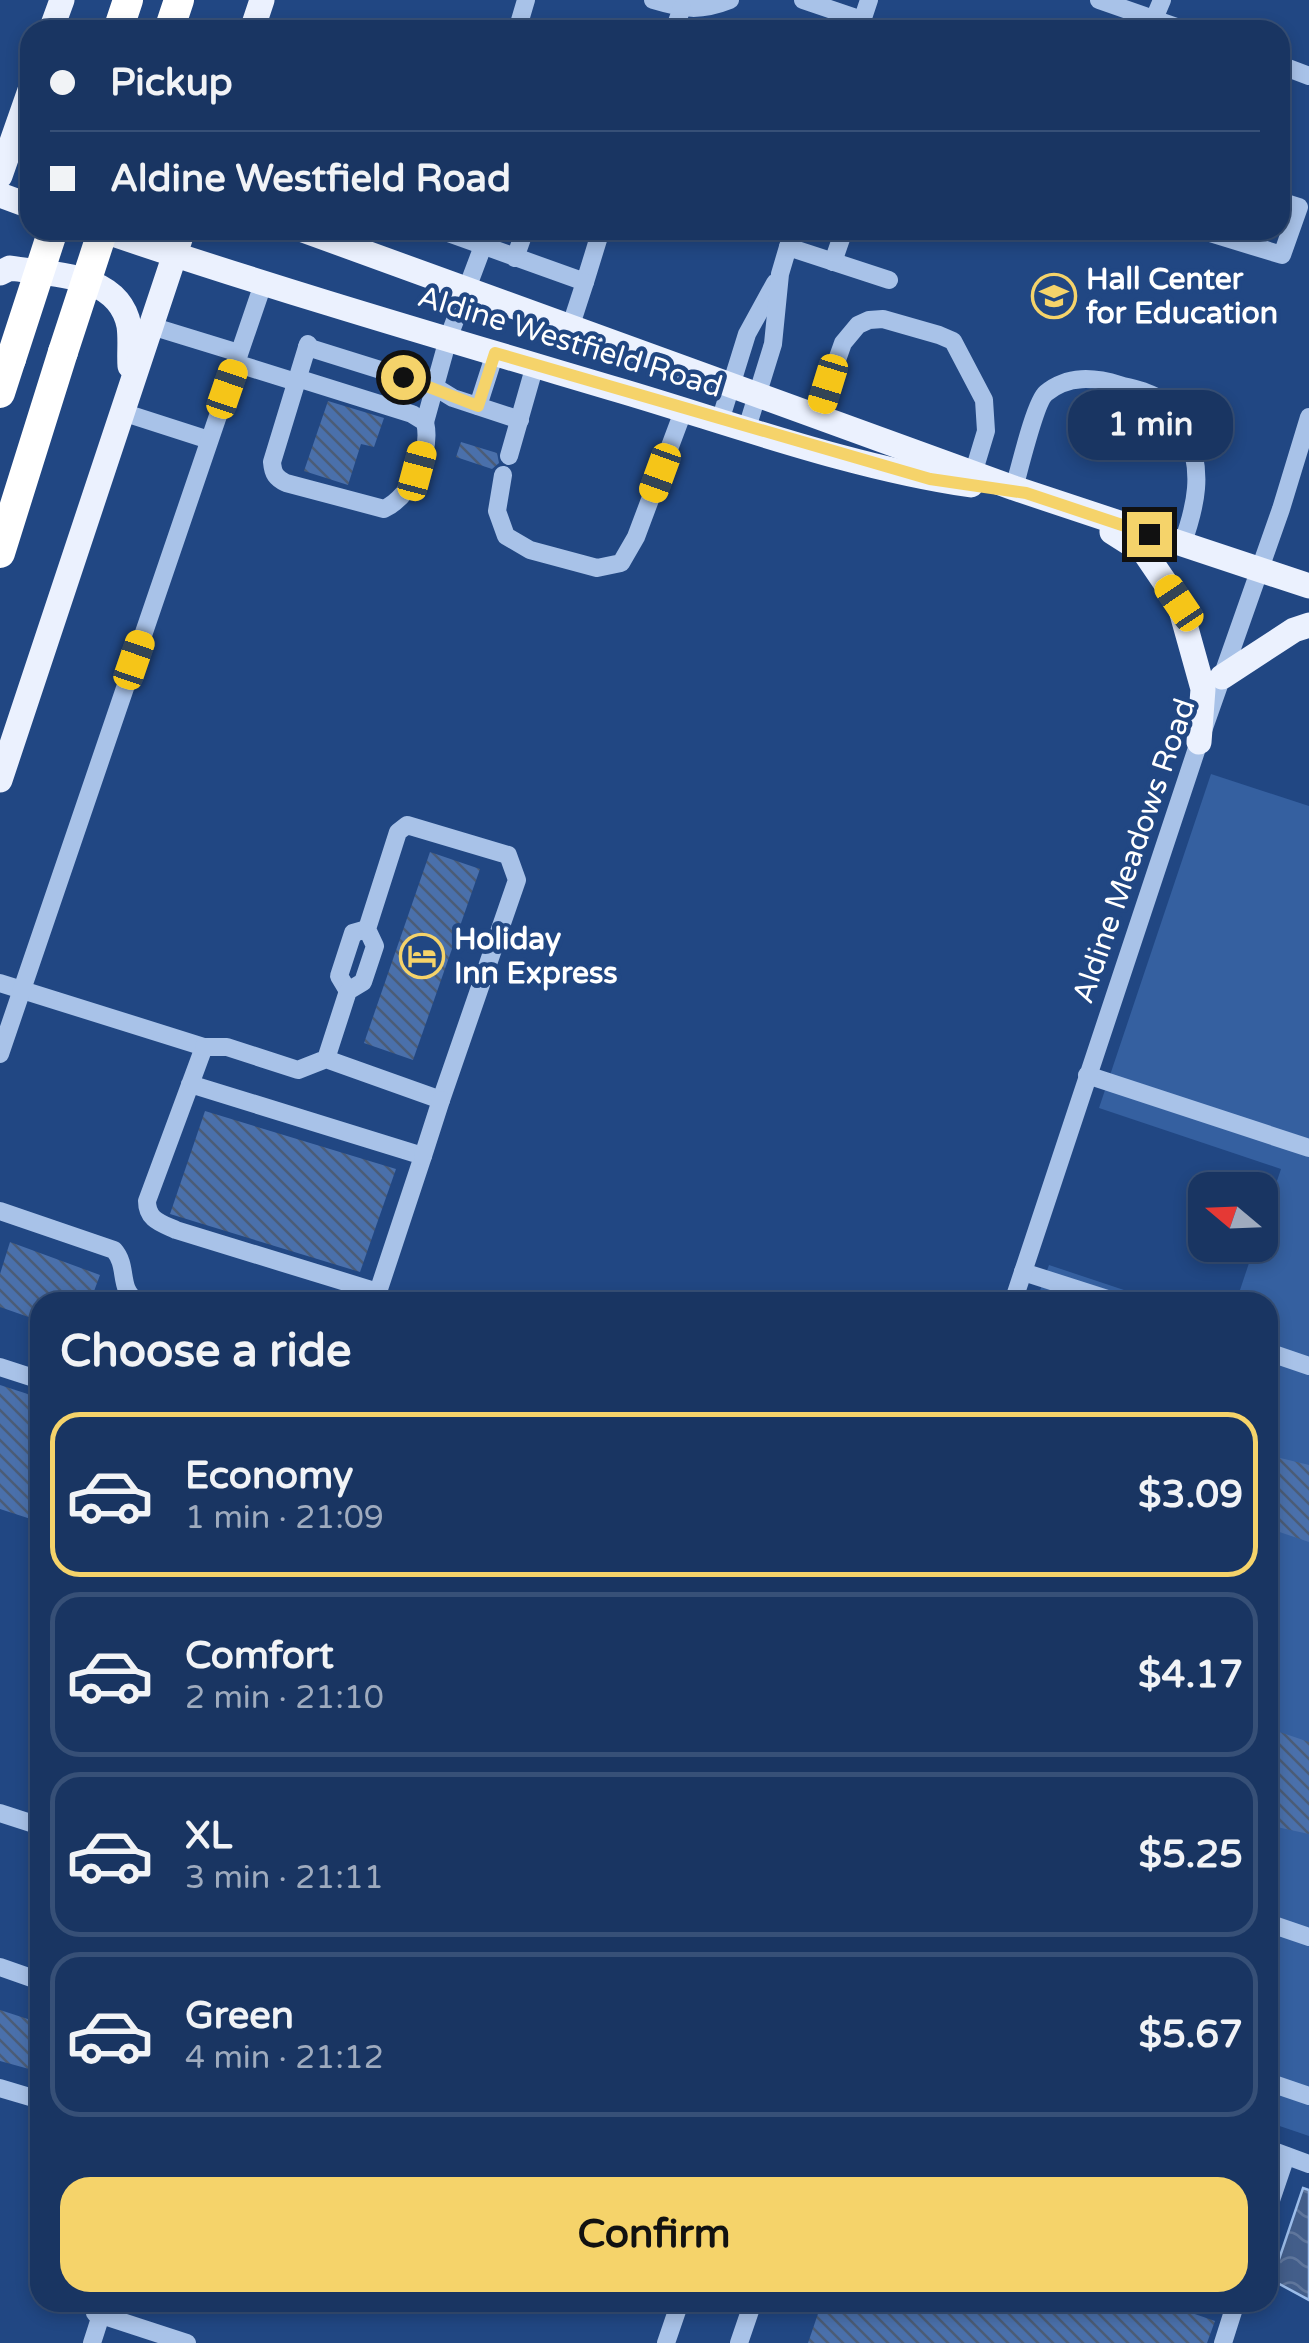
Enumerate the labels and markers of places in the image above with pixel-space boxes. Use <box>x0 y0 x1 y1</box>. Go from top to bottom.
place label: Hall Center for Education <box>1086 261 1278 332</box>
school or university icon: Hall Center for Education <box>1031 273 1077 319</box>
place label: Holiday Inn Express <box>454 921 618 992</box>
hotel icon: Holiday Inn Express <box>399 933 445 979</box>

